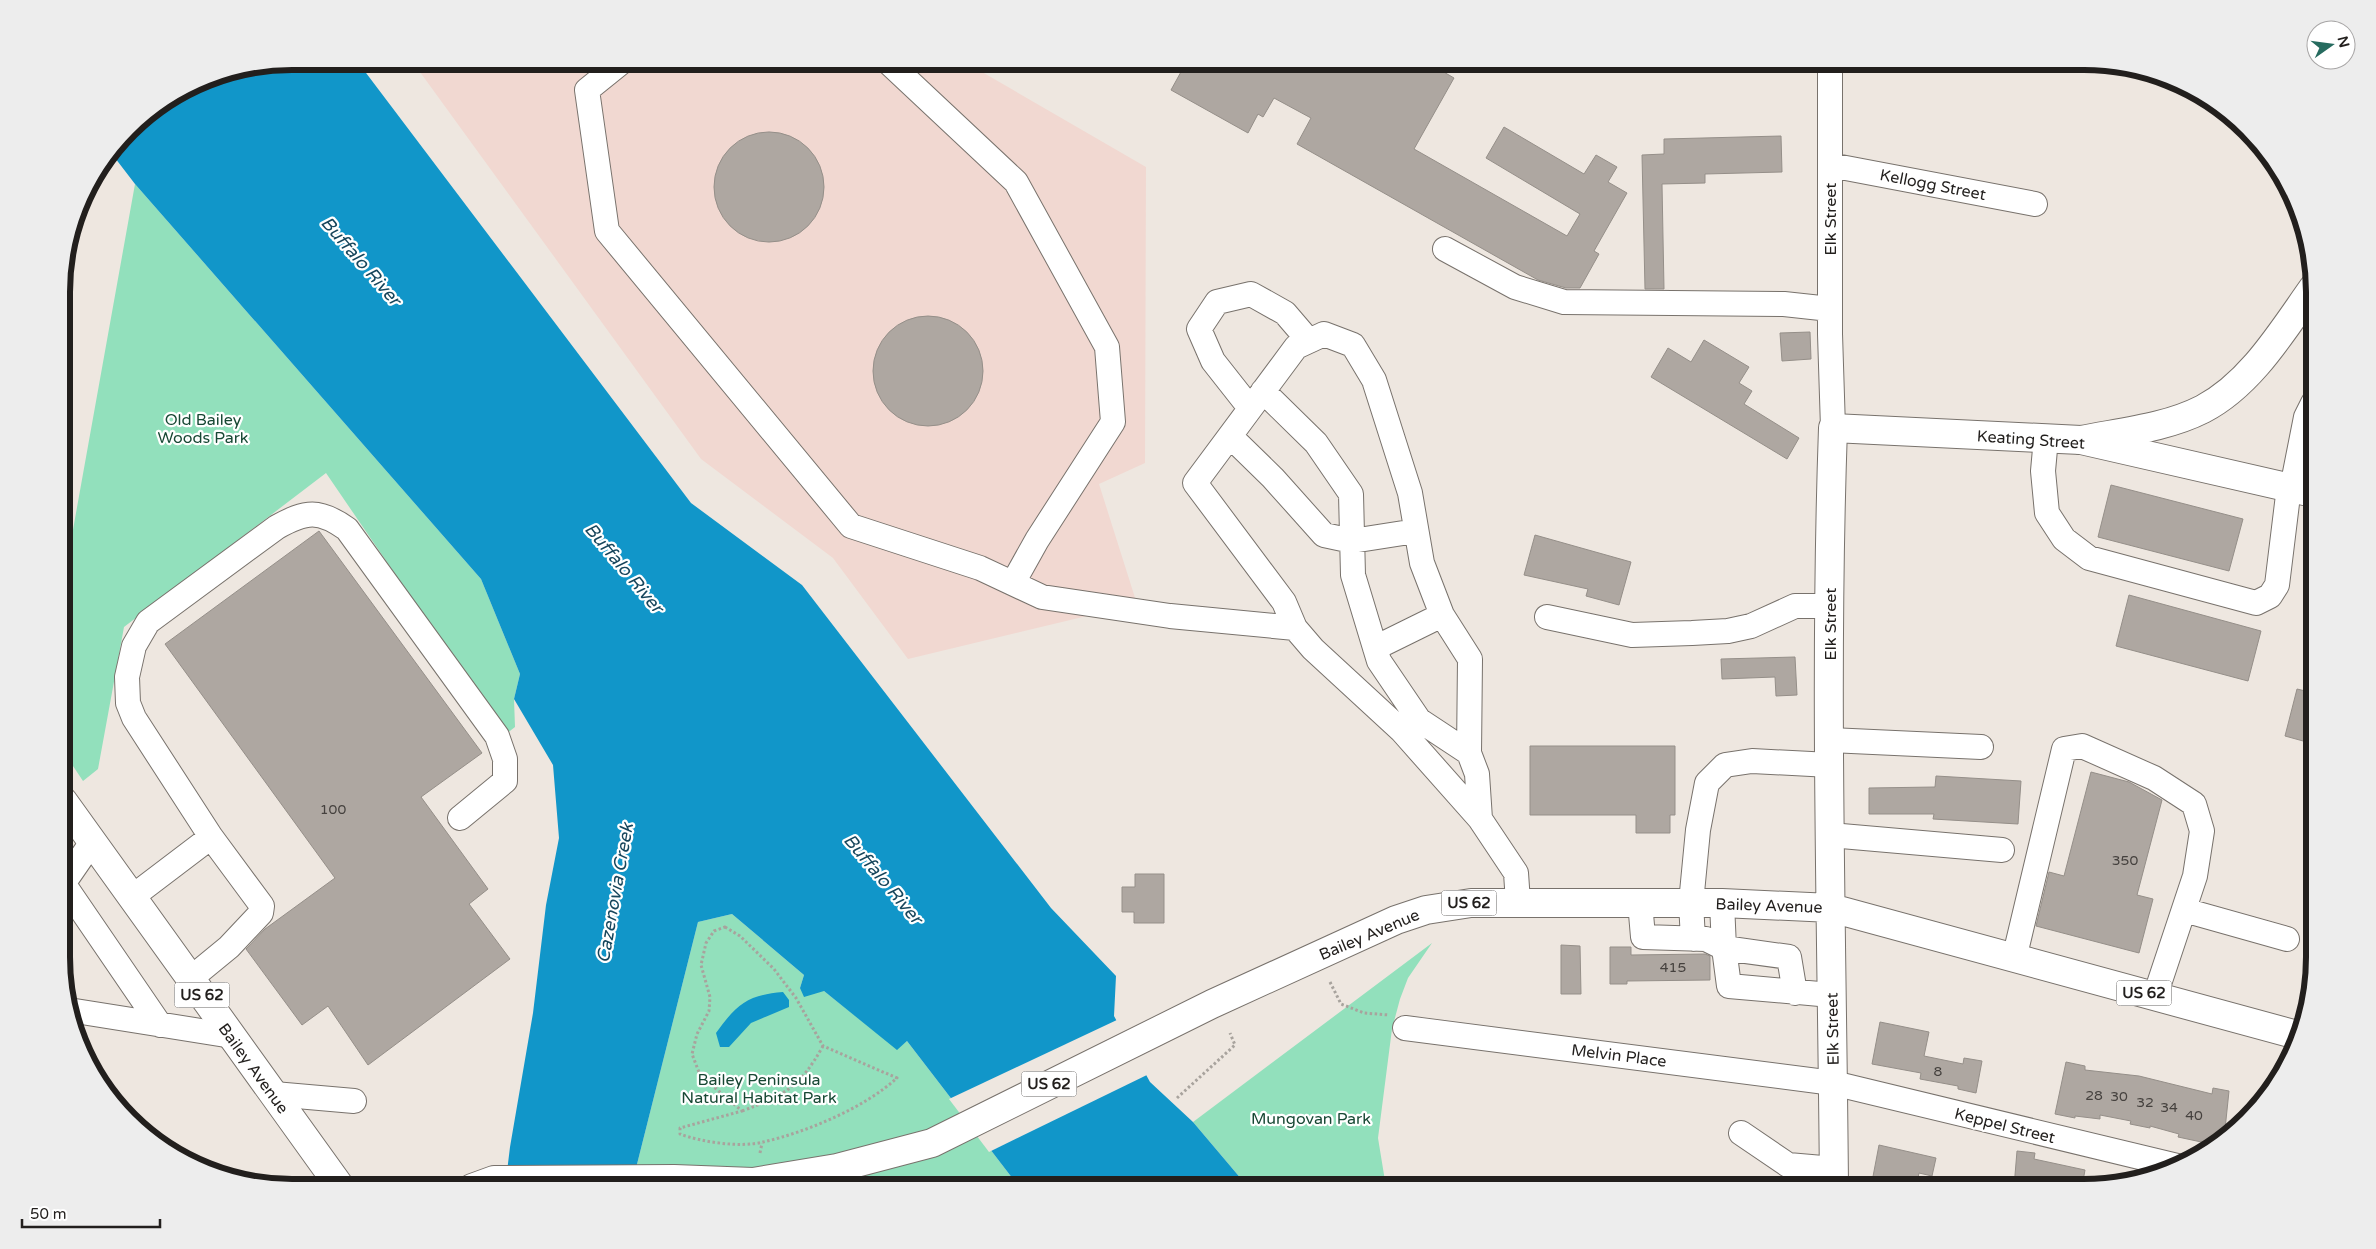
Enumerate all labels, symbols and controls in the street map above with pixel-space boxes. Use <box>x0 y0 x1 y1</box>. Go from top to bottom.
north arrow <box>2306 20 2356 70</box>
text: N <box>2334 34 2353 49</box>
street label: Kellogg Street <box>1878 165 1988 205</box>
street label: Elk Street <box>1821 183 1841 255</box>
water label: Buffalo River <box>316 212 407 312</box>
park label: Old Bailey Woods Park <box>157 410 249 448</box>
street label: Keating Street <box>1976 426 2086 454</box>
water label: Buffalo River <box>580 518 669 619</box>
street label: Elk Street <box>1821 588 1841 660</box>
house number: 100 <box>320 801 346 818</box>
water label: Cazenovia Creek <box>592 820 638 965</box>
water label: Buffalo River <box>839 829 928 930</box>
house number: 350 <box>2112 852 2138 869</box>
road number: US 62 <box>1442 890 1496 916</box>
street label: Bailey Avenue <box>1715 894 1823 918</box>
street label: Bailey Avenue <box>1316 905 1423 965</box>
house number: 415 <box>1660 959 1686 976</box>
road number: US 62 <box>2116 980 2172 1006</box>
road number: US 62 <box>174 982 230 1008</box>
street label: Elk Street <box>1822 992 1844 1066</box>
street label: Bailey Avenue <box>214 1019 293 1118</box>
street label: Melvin Place <box>1570 1040 1668 1072</box>
house number: 8 <box>1934 1063 1943 1080</box>
park label: Bailey Peninsula Natural Habitat Park <box>681 1070 837 1108</box>
road number: US 62 <box>1022 1072 1076 1096</box>
house number: 28 <box>2085 1087 2103 1104</box>
house number: 30 <box>2110 1088 2128 1105</box>
house number: 32 <box>2136 1094 2154 1111</box>
house number: 34 <box>2160 1099 2178 1116</box>
street label: Keppel Street <box>1952 1104 2057 1148</box>
house number: 40 <box>2185 1107 2203 1124</box>
park label: Mungovan Park <box>1251 1109 1371 1129</box>
scale bar <box>22 1196 160 1228</box>
text: 50 m <box>30 1205 67 1223</box>

